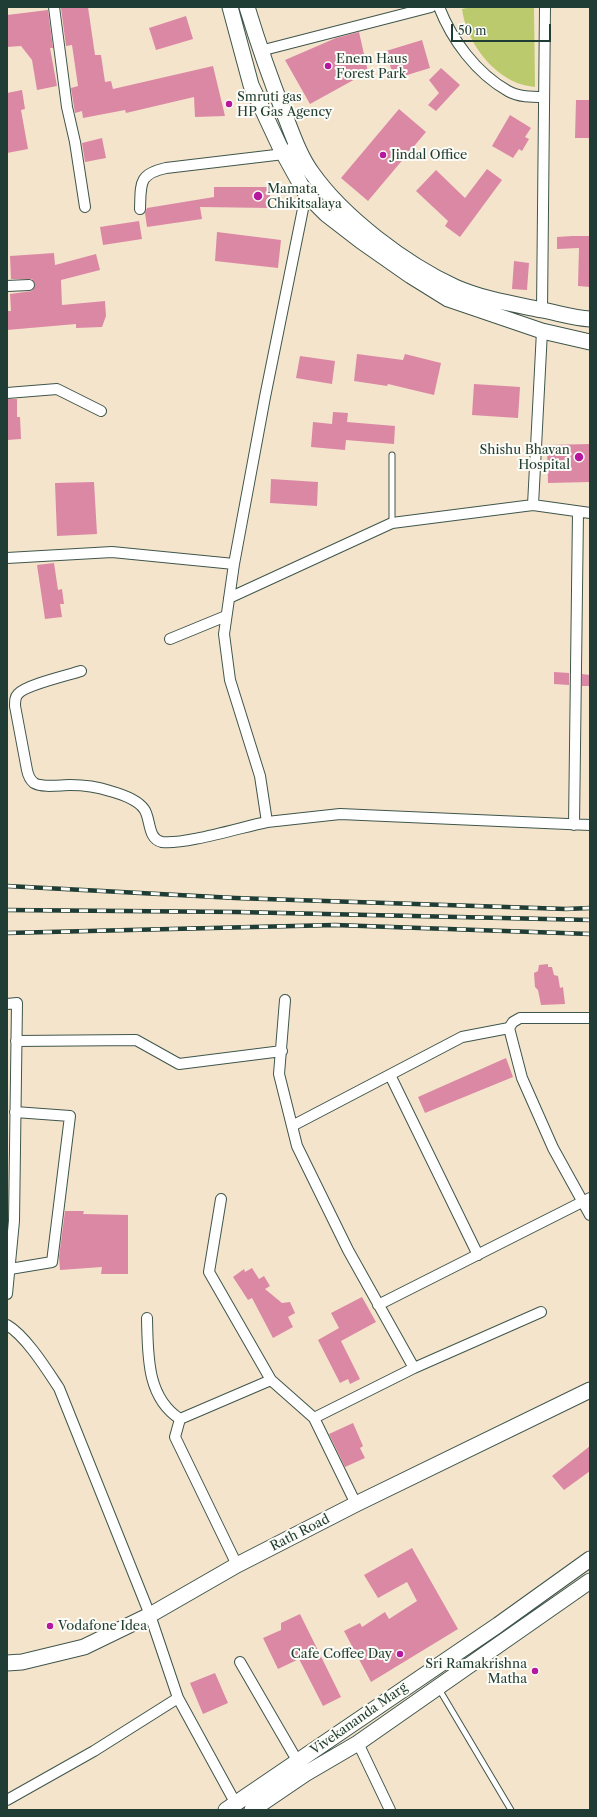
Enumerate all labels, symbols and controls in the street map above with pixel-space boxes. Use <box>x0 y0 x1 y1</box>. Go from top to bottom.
scale bar <box>453 16 553 42</box>
text: 50 m <box>458 23 487 38</box>
place label: Enem Haus Forest Park <box>336 51 408 82</box>
marker: Enem Haus Forest Park <box>323 61 333 71</box>
place label: Smruti gas HP Gas Agency <box>237 89 332 120</box>
marker: Smruti gas HP Gas Agency <box>224 99 234 109</box>
place label: Jindal Office <box>391 147 467 163</box>
marker: Jindal Office <box>378 150 388 160</box>
place label: Mamata Chikitsalaya <box>267 181 342 212</box>
marker: Mamata Chikitsalaya <box>252 190 264 202</box>
place label: Shishu Bhavan Hospital <box>480 442 570 473</box>
marker: Shishu Bhavan Hospital <box>573 451 585 463</box>
street label: Rath Road <box>268 1511 332 1555</box>
place label: Vodafone Idea <box>58 1618 147 1634</box>
marker: Vodafone Idea <box>45 1621 55 1631</box>
place label: Cafe Coffee Day <box>291 1646 392 1662</box>
marker: Cafe Coffee Day <box>395 1649 405 1659</box>
place label: Sri Ramakrishna Matha <box>425 1656 527 1687</box>
marker: Sri Ramakrishna Matha <box>530 1666 540 1676</box>
street label: Vivekananda Marg <box>308 1680 410 1758</box>

